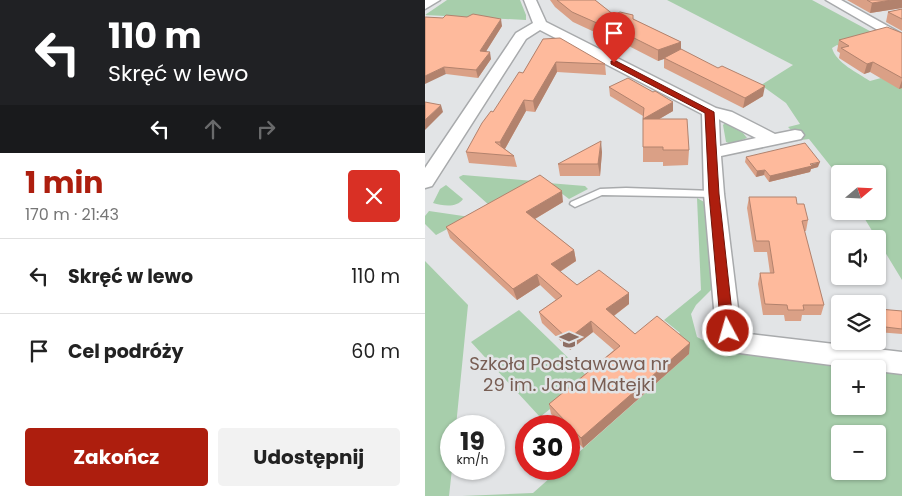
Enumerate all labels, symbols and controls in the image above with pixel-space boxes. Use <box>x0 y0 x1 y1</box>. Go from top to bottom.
text: 110 m <box>108 11 202 60</box>
pin <box>593 12 635 63</box>
icon: arrive <box>600 19 628 47</box>
icon: left <box>25 20 90 85</box>
text: Skręć w lewo <box>108 58 248 89</box>
icon: left <box>146 115 174 143</box>
icon: ahead <box>199 115 227 143</box>
icon: right <box>252 115 280 143</box>
text: 1 min <box>25 161 103 204</box>
north arrow <box>831 165 886 220</box>
map controls <box>831 165 886 480</box>
button: close <box>348 170 400 222</box>
text: 170 m · 21:43 <box>25 203 119 226</box>
button: sound <box>831 230 886 285</box>
icon: left <box>25 262 53 290</box>
text: Skręć w lewo <box>68 263 193 290</box>
text: 110 m <box>351 263 400 290</box>
button: layers <box>831 295 886 350</box>
position arrow <box>701 304 753 356</box>
school or university icon: Szkoła Podstawowa nr 29 im. Jana Matejki <box>558 329 580 351</box>
icon: arrive <box>25 337 53 365</box>
text: Cel podróży <box>68 338 183 365</box>
text: 60 m <box>351 338 400 365</box>
place label: Szkoła Podstawowa nr 29 im. Jana Matejki <box>469 351 669 397</box>
button: + <box>831 360 886 415</box>
speed limit sign: 30 <box>515 415 580 480</box>
text: 19 <box>460 424 485 459</box>
button: − <box>831 425 886 480</box>
button: Zakończ <box>25 428 208 486</box>
button: Udostępnij <box>218 428 400 486</box>
text: km/h <box>457 451 488 468</box>

